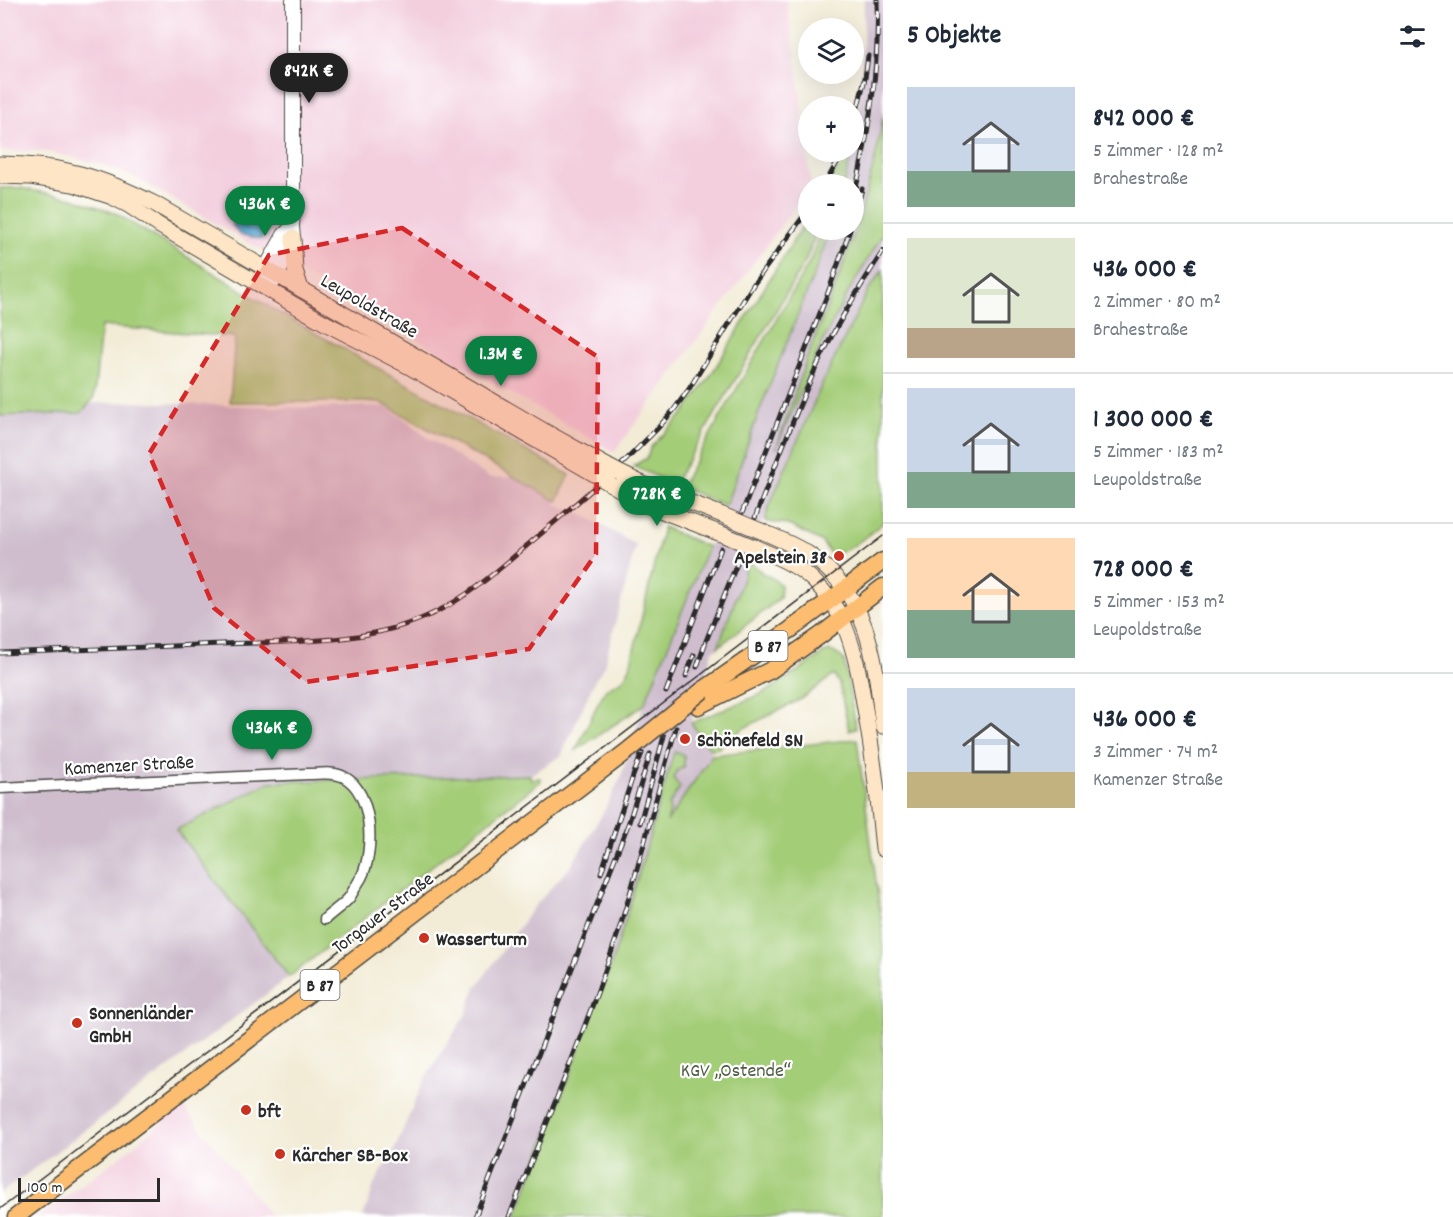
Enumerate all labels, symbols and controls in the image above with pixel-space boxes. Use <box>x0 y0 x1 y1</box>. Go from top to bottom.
map controls <box>798 18 864 240</box>
button: layers <box>798 18 864 84</box>
text: 5 Objekte <box>907 18 1001 55</box>
icon: filters <box>1396 20 1429 53</box>
pin: 842K € <box>260 53 358 104</box>
text: 842K € <box>284 58 334 86</box>
button: + <box>798 96 864 162</box>
text: 842 000 € <box>1093 101 1195 138</box>
icon: home <box>955 111 1027 183</box>
text: 5 Zimmer · 128 m² <box>1093 138 1224 166</box>
text: Brahestraße <box>1093 166 1188 194</box>
button: − <box>798 174 864 240</box>
pin: 436K € <box>216 186 314 237</box>
text: 436K € <box>239 191 291 219</box>
text: 436 000 € <box>1093 252 1197 289</box>
icon: home <box>955 262 1027 334</box>
street label: Leupoldstraße <box>314 268 423 347</box>
text: 2 Zimmer · 80 m² <box>1093 289 1221 317</box>
text: Brahestraße <box>1093 317 1188 345</box>
pin: 1.3M € <box>452 336 550 387</box>
text: 1.3M € <box>479 341 523 369</box>
text: 1 300 000 € <box>1093 402 1213 439</box>
icon: home <box>955 412 1027 484</box>
text: 5 Zimmer · 183 m² <box>1093 439 1224 467</box>
text: Leupoldstraße <box>1093 467 1202 495</box>
pin: 728K € <box>608 476 706 527</box>
text: 728K € <box>632 481 682 509</box>
place label: Apelstein 38 <box>734 545 827 573</box>
marker: Apelstein 38 <box>832 549 846 563</box>
text: 728 000 € <box>1093 552 1194 589</box>
icon: home <box>955 562 1027 634</box>
text: 5 Zimmer · 153 m² <box>1093 589 1225 617</box>
text: Leupoldstraße <box>1093 617 1202 645</box>
road number: B 87 <box>748 631 788 661</box>
text: 436 000 € <box>1093 702 1197 739</box>
pin: 436K € <box>223 710 321 761</box>
icon: home <box>955 712 1027 784</box>
text: 436K € <box>246 715 298 743</box>
place label: Schönefeld SN <box>697 728 803 756</box>
marker: Schönefeld SN <box>678 732 692 746</box>
text: 3 Zimmer · 74 m² <box>1093 739 1218 767</box>
street label: Kamenzer Straße <box>63 750 195 784</box>
text: Kamenzer Straße <box>1093 767 1223 795</box>
street label: Torgauer Straße <box>327 867 441 962</box>
place label: Wasserturm <box>436 927 527 955</box>
marker: Wasserturm <box>417 931 431 945</box>
road number: B 87 <box>300 970 340 1000</box>
place label: Sonnenländer GmbH <box>89 1001 193 1052</box>
marker: Sonnenländer GmbH <box>70 1016 84 1030</box>
park label: KGV „Ostende“ <box>681 1058 791 1086</box>
place label: bft <box>258 1099 282 1127</box>
marker: bft <box>239 1103 253 1117</box>
place label: Kärcher SB-Box <box>292 1143 408 1171</box>
marker: Kärcher SB-Box <box>273 1147 287 1161</box>
scale bar <box>18 1175 160 1202</box>
text: 100 m <box>27 1177 63 1200</box>

